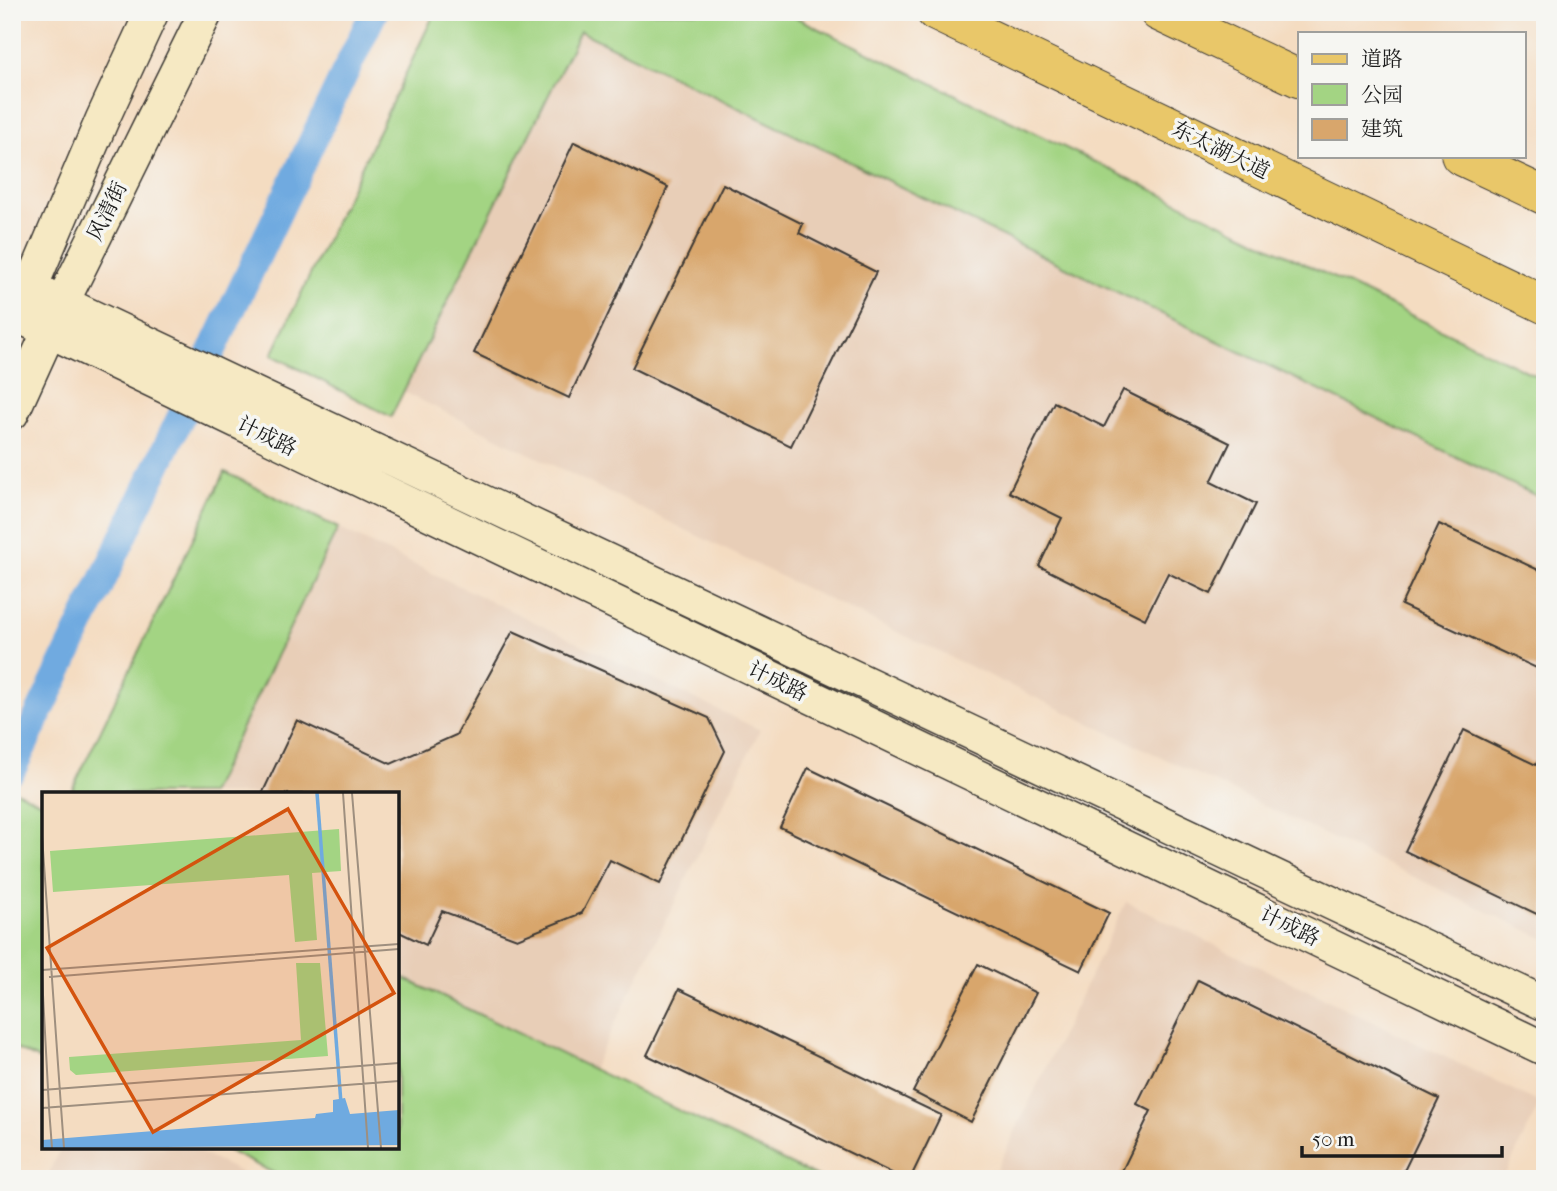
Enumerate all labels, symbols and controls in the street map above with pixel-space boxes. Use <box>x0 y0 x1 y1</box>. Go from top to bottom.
legend <box>1298 32 1526 158</box>
text: 道路 <box>1361 47 1403 71</box>
text: 公园 <box>1361 83 1403 107</box>
street label: 东太湖大道 <box>1169 116 1273 184</box>
text: 建筑 <box>1361 117 1403 141</box>
street label: 风清街 <box>82 177 132 245</box>
street label: 计成路 <box>233 411 301 461</box>
street label: 计成路 <box>744 656 812 706</box>
inset map <box>42 792 399 1149</box>
street label: 计成路 <box>1256 901 1324 951</box>
scale bar <box>1302 1114 1501 1158</box>
text: 50 m <box>1312 1127 1355 1151</box>

